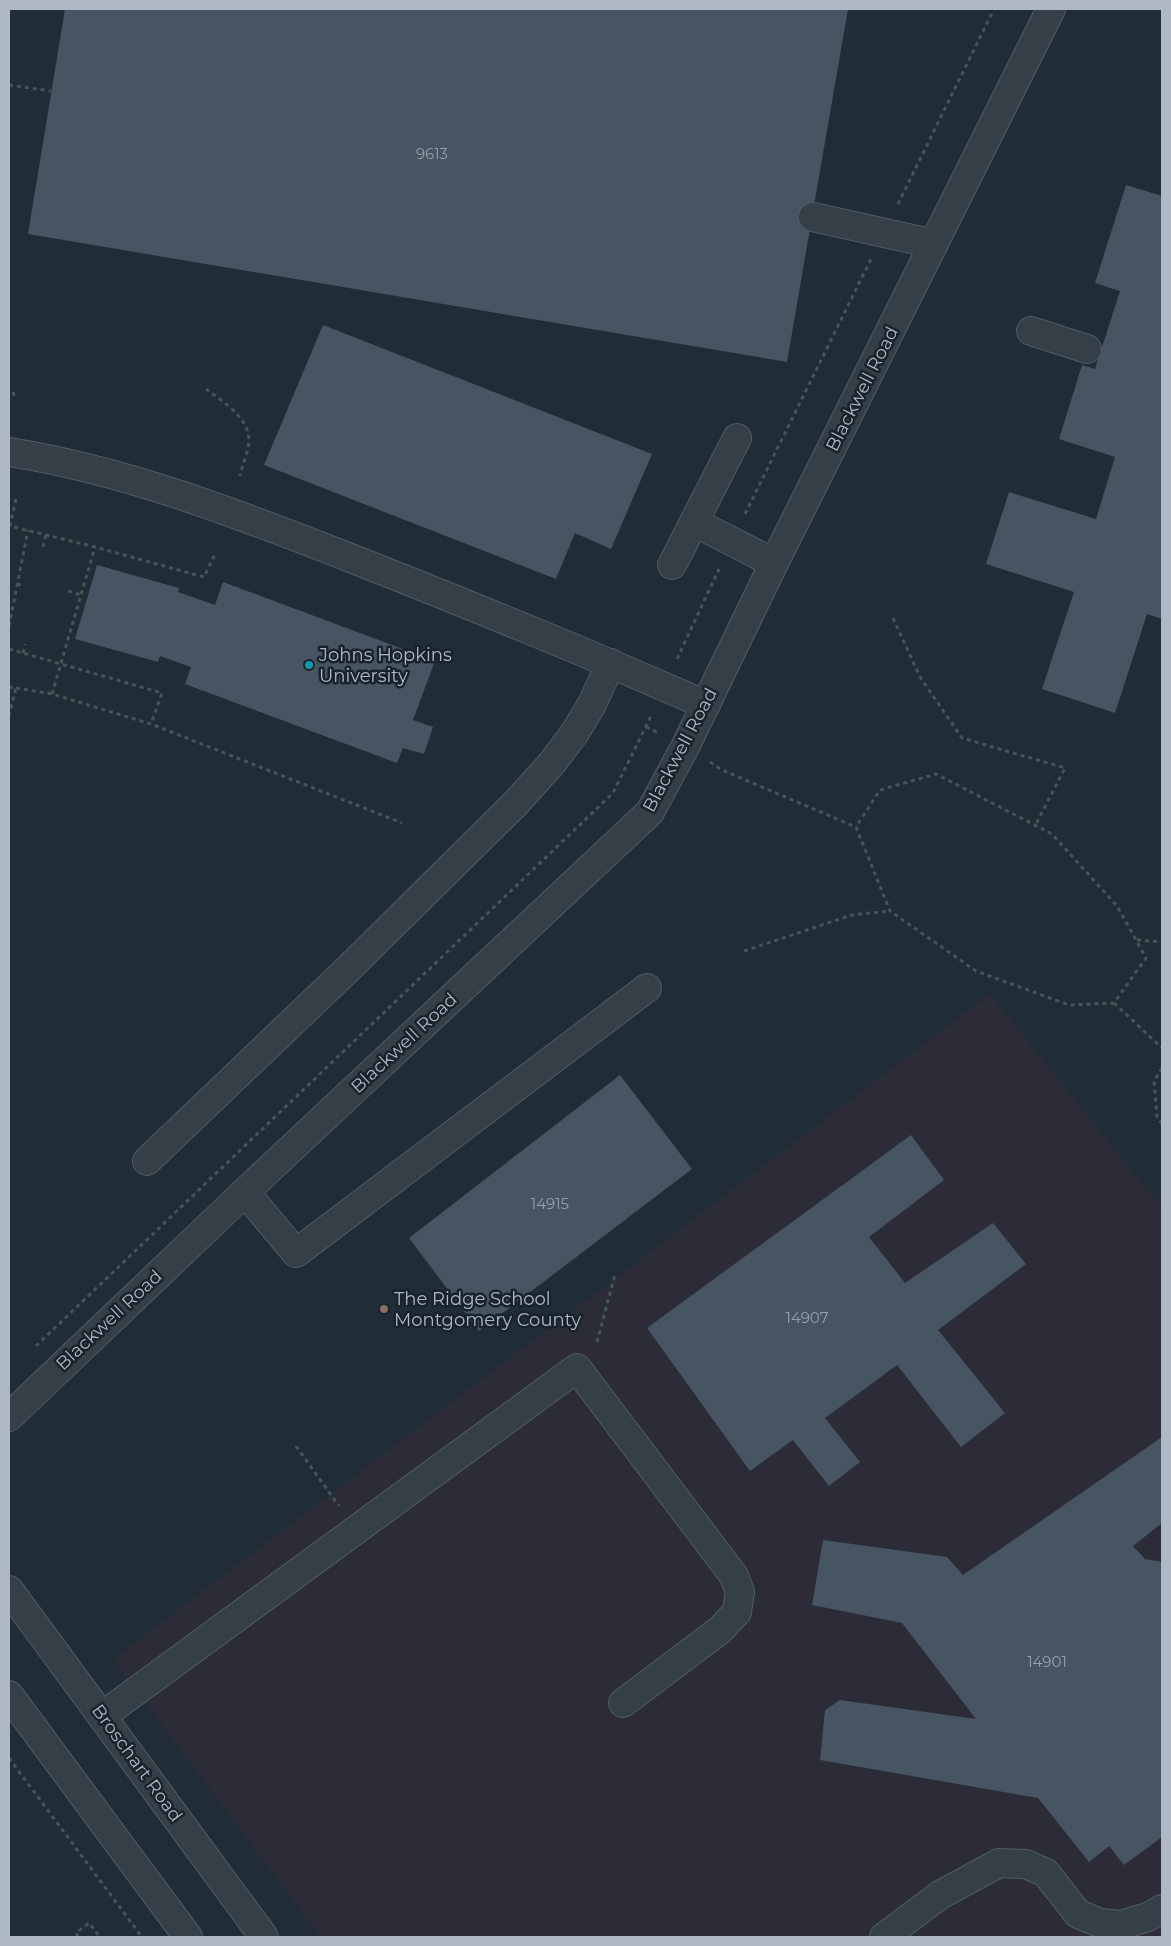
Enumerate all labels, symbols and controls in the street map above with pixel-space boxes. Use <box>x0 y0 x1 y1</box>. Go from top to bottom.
house number: 9613 <box>416 144 448 163</box>
street label: Blackwell Road <box>821 323 903 455</box>
place label: Johns Hopkins University <box>318 644 452 687</box>
marker: Johns Hopkins University <box>303 659 315 671</box>
street label: Blackwell Road <box>638 684 722 816</box>
street label: Blackwell Road <box>346 988 462 1098</box>
house number: 14915 <box>531 1194 569 1213</box>
street label: Blackwell Road <box>51 1265 167 1375</box>
place label: The Ridge School Montgomery County <box>394 1288 581 1331</box>
marker: The Ridge School Montgomery County <box>378 1303 390 1315</box>
house number: 14907 <box>786 1308 829 1327</box>
house number: 14901 <box>1027 1652 1067 1671</box>
street label: Broschart Road <box>87 1700 187 1826</box>

